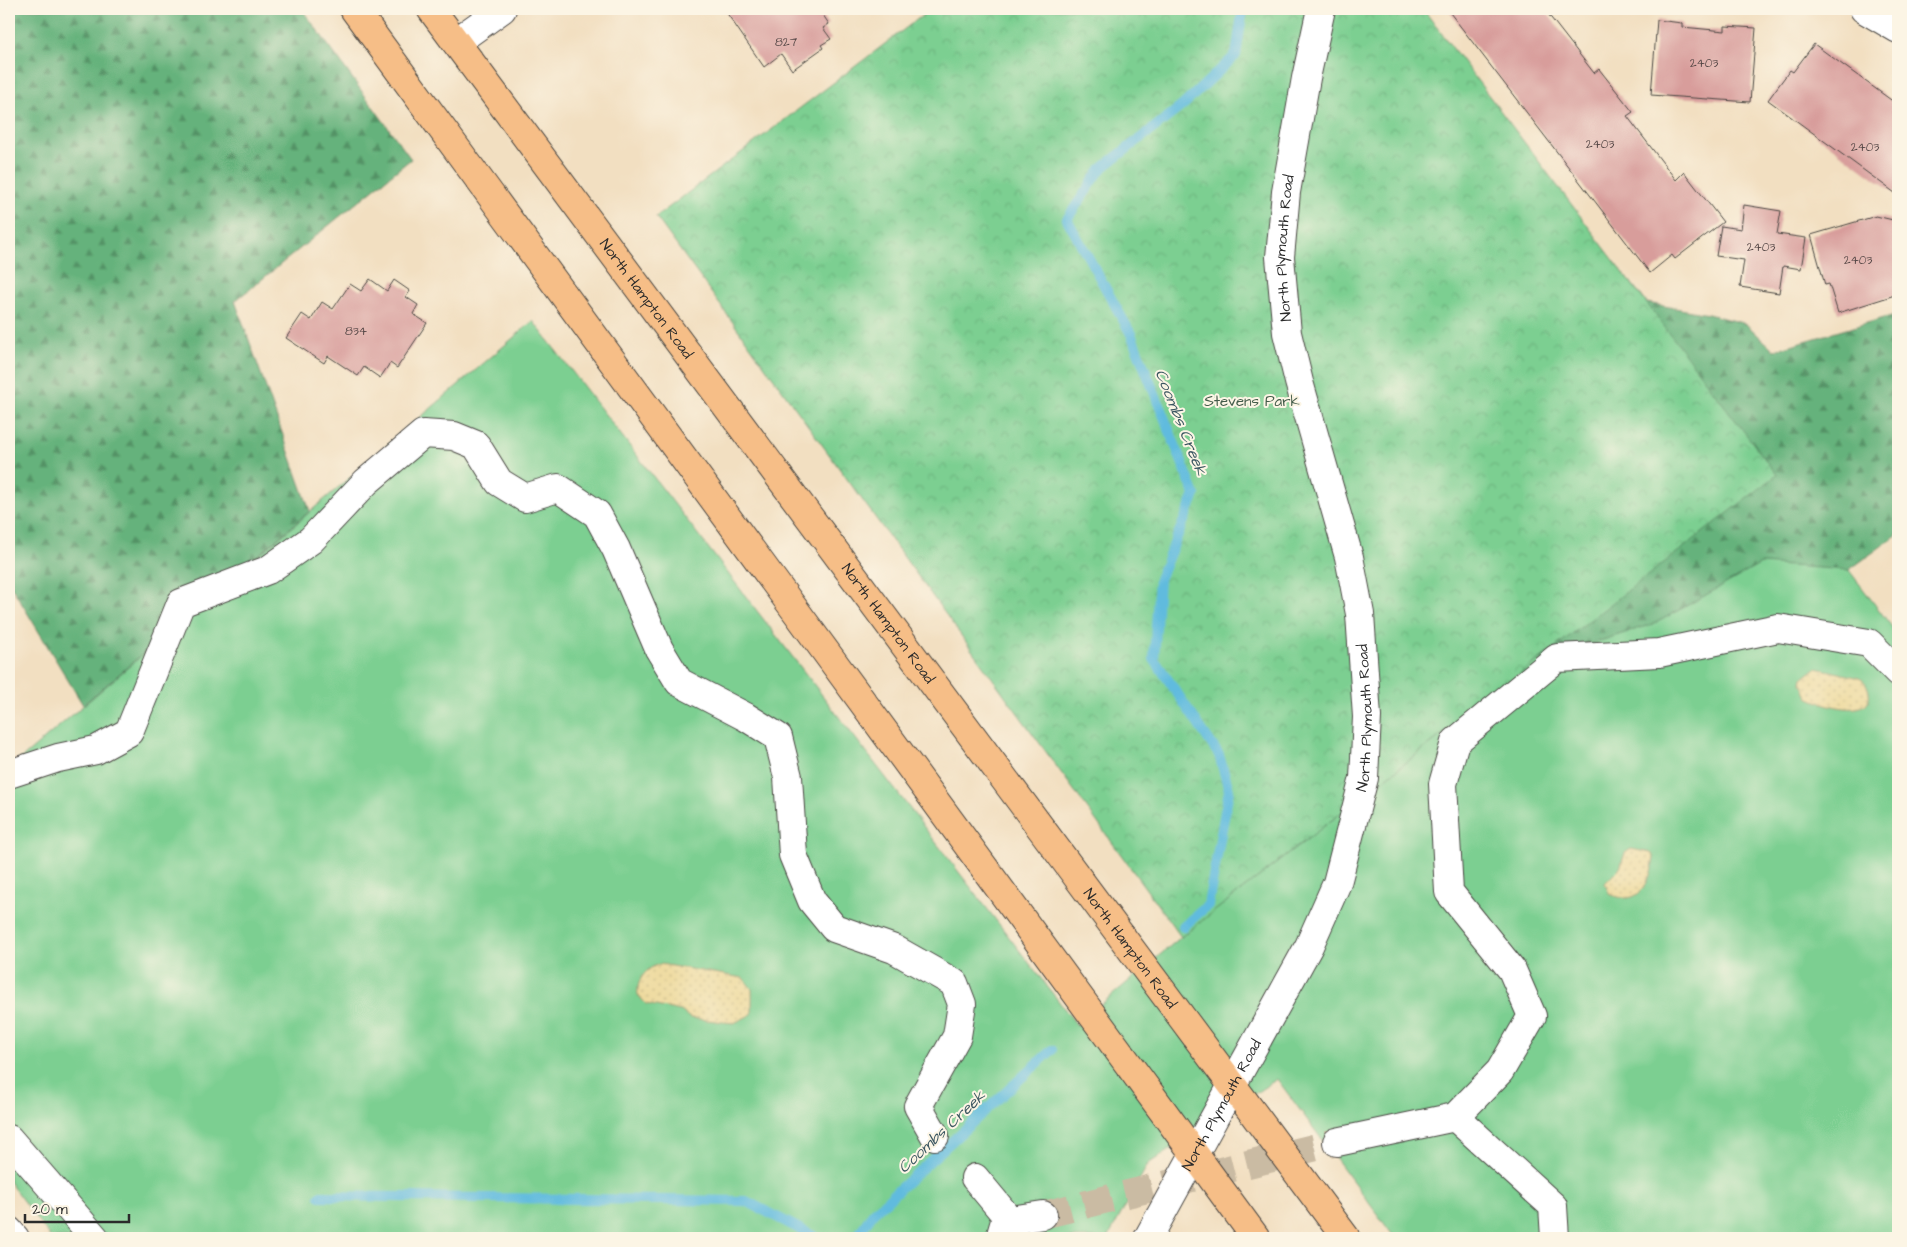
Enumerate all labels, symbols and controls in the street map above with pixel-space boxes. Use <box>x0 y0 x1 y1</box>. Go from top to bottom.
house number: 827 <box>775 34 798 51</box>
house number: 2403 <box>1690 55 1718 72</box>
house number: 2403 <box>1586 136 1614 153</box>
house number: 2403 <box>1851 139 1879 156</box>
street label: North Plymouth Road <box>1270 173 1300 322</box>
street label: North Hampton Road <box>594 234 698 364</box>
house number: 2403 <box>1747 239 1775 256</box>
house number: 2403 <box>1844 252 1872 269</box>
house number: 834 <box>345 323 367 340</box>
water label: Coombs Creek <box>1150 366 1213 480</box>
park label: Stevens Park <box>1204 391 1300 412</box>
street label: North Hampton Road <box>836 559 940 688</box>
street label: North Plymouth Road <box>1351 643 1379 794</box>
street label: North Hampton Road <box>1078 884 1182 1013</box>
street label: North Plymouth Road <box>1177 1035 1267 1175</box>
water label: Coombs Creek <box>893 1085 991 1178</box>
scale bar <box>25 1192 129 1224</box>
text: 20 m <box>32 1199 68 1220</box>

